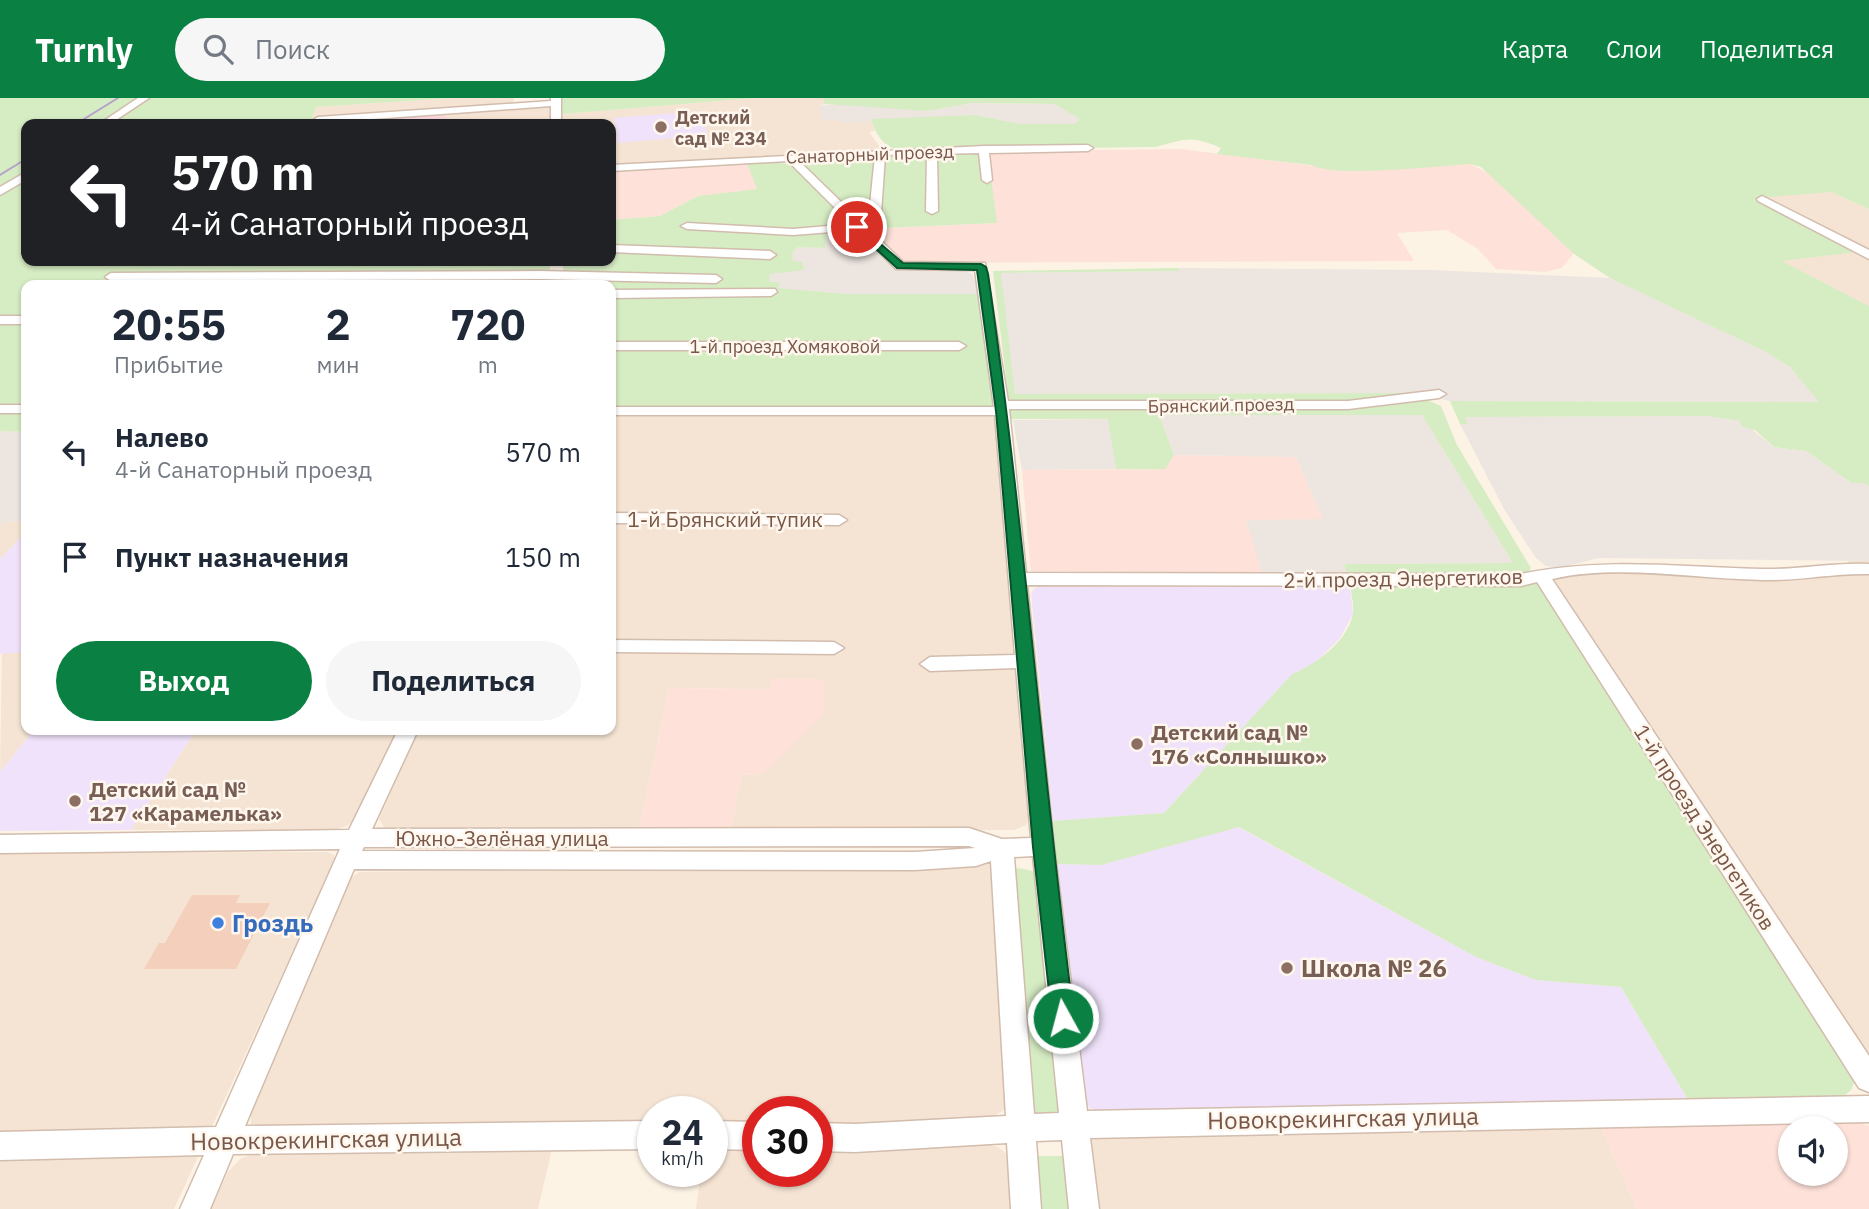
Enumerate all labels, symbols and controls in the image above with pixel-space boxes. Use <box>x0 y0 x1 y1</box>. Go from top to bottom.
search box <box>175 18 665 81</box>
text: Turnly <box>35 28 133 71</box>
icon: search <box>199 30 237 68</box>
text: Поиск <box>255 32 330 66</box>
text: Карта <box>1502 33 1568 65</box>
text: Слои <box>1606 33 1662 65</box>
text: Поделиться <box>1700 33 1834 65</box>
place label: Детский сад № 234 <box>675 106 767 150</box>
marker: Детский сад № 234 <box>653 119 669 135</box>
text: 570 m <box>171 140 315 203</box>
street label: Санаторный проезд <box>785 140 955 168</box>
icon: left <box>56 147 147 238</box>
pin <box>827 197 887 257</box>
text: 4-й Санаторный проезд <box>171 202 529 244</box>
icon: arrive <box>838 208 876 246</box>
text: 20:55 <box>111 297 226 352</box>
text: 2 <box>325 297 351 352</box>
text: 720 <box>450 297 526 352</box>
street label: 1-й проезд Хомяковой <box>690 335 880 358</box>
text: Прибытие <box>114 349 223 379</box>
text: мин <box>316 349 360 379</box>
text: m <box>478 349 498 379</box>
street label: Брянский проезд <box>1147 392 1295 418</box>
text: Налево <box>115 420 209 454</box>
icon: left <box>56 433 94 471</box>
text: 570 m <box>505 435 581 469</box>
text: 4-й Санаторный проезд <box>115 454 372 484</box>
street label: 1-й Брянский тупик <box>627 505 823 533</box>
icon: arrive <box>56 538 94 576</box>
text: Пункт назначения <box>115 540 349 574</box>
text: 150 m <box>505 540 581 574</box>
street label: 2-й проезд Энергетиков <box>1283 562 1523 594</box>
button: Выход <box>56 641 312 721</box>
button: Поделиться <box>326 641 581 721</box>
place label: Детский сад № 176 «Солнышко» <box>1151 718 1327 770</box>
street label: 1-й проезд Энергетиков <box>1628 719 1782 935</box>
marker: Детский сад № 176 «Солнышко» <box>1129 736 1145 752</box>
place label: Детский сад № 127 «Карамелька» <box>89 775 282 827</box>
marker: Детский сад № 127 «Карамелька» <box>67 793 83 809</box>
street label: Южно-Зелёная улица <box>395 824 609 852</box>
place label: Гроздь <box>232 907 313 939</box>
marker: Гроздь <box>210 915 226 931</box>
place label: Школа № 26 <box>1301 952 1447 984</box>
marker: Школа № 26 <box>1279 960 1295 976</box>
position arrow <box>1026 981 1100 1055</box>
speed limit sign: 30 <box>742 1096 833 1187</box>
street label: Новокрекингская улица <box>1207 1100 1479 1136</box>
text: 24 <box>661 1109 704 1155</box>
map controls <box>1778 1116 1848 1186</box>
button: sound <box>1778 1116 1848 1186</box>
street label: Новокрекингская улица <box>190 1121 462 1157</box>
text: km/h <box>661 1147 704 1170</box>

